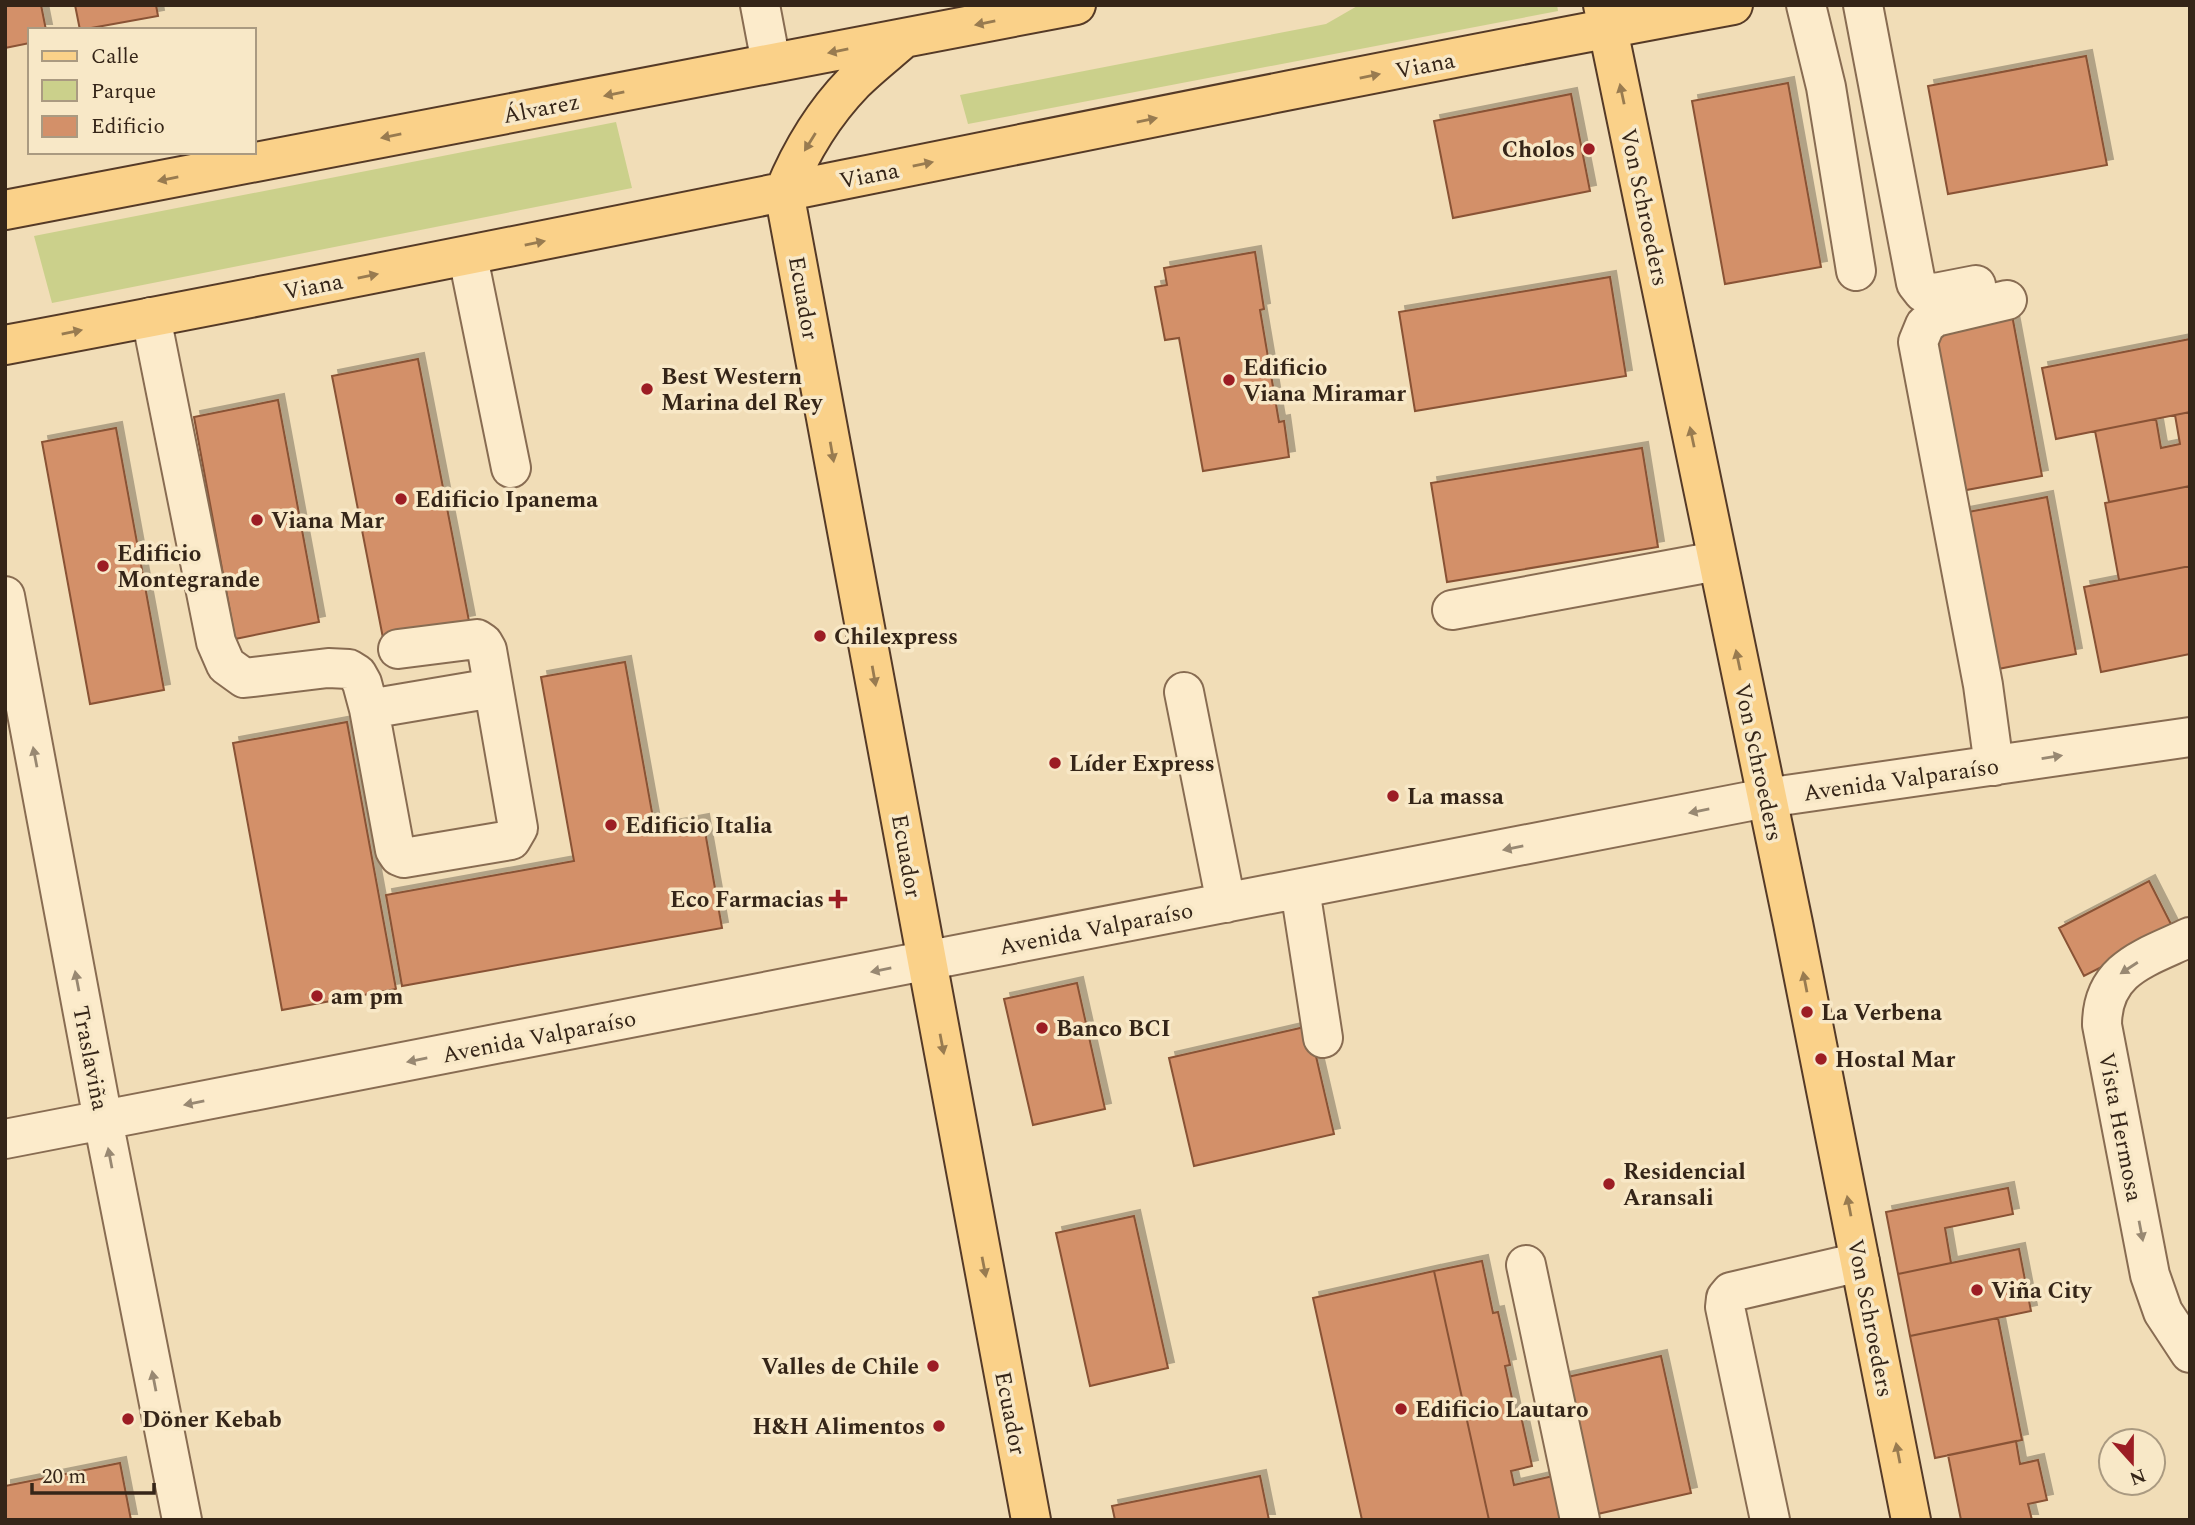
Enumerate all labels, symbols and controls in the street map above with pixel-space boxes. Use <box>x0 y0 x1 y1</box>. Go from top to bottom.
one-way arrow <box>974 17 996 28</box>
legend <box>28 28 256 154</box>
text: Calle <box>91 41 139 73</box>
street label: Viana <box>1393 44 1458 89</box>
one-way arrow <box>827 46 849 57</box>
one-way arrow <box>1359 70 1381 81</box>
text: Parque <box>91 76 156 108</box>
one-way arrow <box>1616 83 1627 105</box>
street label: Álvarez <box>500 85 583 134</box>
one-way arrow <box>603 88 625 99</box>
text: Edificio <box>91 111 165 143</box>
one-way arrow <box>1136 114 1158 125</box>
street label: Von Schroeders <box>1610 125 1677 289</box>
one-way arrow <box>380 131 402 142</box>
one-way arrow <box>804 133 817 152</box>
place label: Cholos <box>1502 133 1575 168</box>
marker: Cholos <box>1581 141 1597 157</box>
street label: Viana <box>837 154 902 199</box>
one-way arrow <box>913 159 935 170</box>
one-way arrow <box>156 174 178 185</box>
one-way arrow <box>524 237 546 248</box>
street label: Ecuador <box>778 254 827 343</box>
street label: Viana <box>281 265 346 310</box>
one-way arrow <box>357 270 379 281</box>
one-way arrow <box>61 327 83 338</box>
place label: Edificio Viana Miramar <box>1243 351 1406 412</box>
place label: Best Western Marina del Rey <box>661 360 823 421</box>
marker: Edificio Viana Miramar <box>1221 372 1237 388</box>
marker: Best Western Marina del Rey <box>639 381 655 397</box>
one-way arrow <box>1686 426 1697 448</box>
one-way arrow <box>827 441 838 463</box>
place label: Edificio Ipanema <box>415 483 598 518</box>
marker: Edificio Ipanema <box>393 491 409 507</box>
place label: Viana Mar <box>271 504 384 539</box>
marker: Viana Mar <box>249 512 265 528</box>
place label: Edificio Montegrande <box>117 537 260 598</box>
marker: Edificio Montegrande <box>95 558 111 574</box>
place label: Chilexpress <box>834 620 958 655</box>
marker: Chilexpress <box>812 628 828 644</box>
one-way arrow <box>1732 649 1743 671</box>
one-way arrow <box>869 665 880 687</box>
street label: Von Schroeders <box>1724 680 1791 844</box>
one-way arrow <box>29 746 40 768</box>
place label: Líder Express <box>1069 747 1215 782</box>
street label: Avenida Valparaíso <box>1801 749 2001 812</box>
one-way arrow <box>2041 751 2063 762</box>
marker: Líder Express <box>1047 755 1063 771</box>
place label: La massa <box>1407 780 1504 815</box>
marker: La massa <box>1385 788 1401 804</box>
one-way arrow <box>1688 806 1710 817</box>
place label: Edificio Italia <box>625 809 772 844</box>
street label: Ecuador <box>881 812 930 901</box>
marker: Edificio Italia <box>603 817 619 833</box>
one-way arrow <box>1502 842 1524 853</box>
place label: Eco Farmacias <box>670 883 824 918</box>
marker: Eco Farmacias <box>830 891 846 907</box>
street label: Avenida Valparaíso <box>996 893 1196 965</box>
one-way arrow <box>2120 962 2139 975</box>
one-way arrow <box>870 964 892 975</box>
one-way arrow <box>71 970 82 992</box>
one-way arrow <box>1799 971 1810 993</box>
place label: am pm <box>331 980 404 1015</box>
marker: am pm <box>309 988 325 1004</box>
place label: La Verbena <box>1821 996 1942 1031</box>
street label: Avenida Valparaíso <box>439 1001 639 1073</box>
street label: Traslaviña <box>62 1003 117 1114</box>
marker: La Verbena <box>1799 1004 1815 1020</box>
place label: Banco BCI <box>1056 1012 1170 1047</box>
marker: Banco BCI <box>1034 1020 1050 1036</box>
one-way arrow <box>937 1033 948 1055</box>
place label: Hostal Mar <box>1835 1043 1955 1078</box>
street label: Vista Hermosa <box>2088 1050 2151 1205</box>
marker: Hostal Mar <box>1813 1051 1829 1067</box>
one-way arrow <box>406 1054 428 1065</box>
one-way arrow <box>183 1097 205 1108</box>
one-way arrow <box>105 1146 116 1168</box>
place label: Residencial Aransali <box>1623 1155 1746 1216</box>
marker: Residencial Aransali <box>1601 1176 1617 1192</box>
one-way arrow <box>1843 1195 1854 1217</box>
one-way arrow <box>2136 1220 2147 1242</box>
street label: Von Schroeders <box>1837 1236 1902 1400</box>
one-way arrow <box>979 1256 990 1278</box>
place label: Viña City <box>1991 1274 2092 1309</box>
marker: Viña City <box>1969 1282 1985 1298</box>
place label: Valles de Chile <box>761 1350 919 1385</box>
marker: Valles de Chile <box>925 1358 941 1374</box>
street label: Ecuador <box>984 1368 1035 1458</box>
one-way arrow <box>149 1370 160 1392</box>
place label: Edificio Lautaro <box>1415 1393 1588 1428</box>
marker: Edificio Lautaro <box>1393 1401 1409 1417</box>
place label: Döner Kebab <box>142 1403 282 1438</box>
place label: H&H Alimentos <box>753 1410 925 1445</box>
marker: Döner Kebab <box>120 1411 136 1427</box>
marker: H&H Alimentos <box>931 1418 947 1434</box>
north arrow <box>2097 1427 2167 1497</box>
one-way arrow <box>1892 1442 1903 1464</box>
scale bar <box>32 1452 154 1496</box>
text: N <box>2125 1460 2150 1493</box>
text: 20 m <box>42 1461 86 1493</box>

